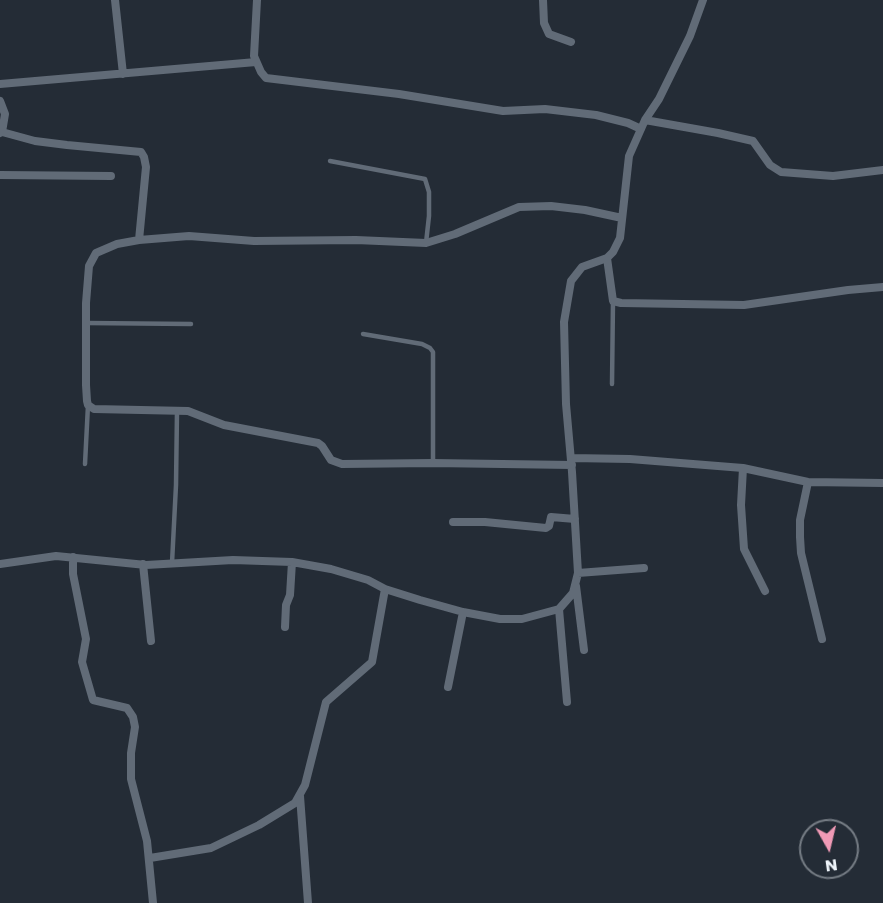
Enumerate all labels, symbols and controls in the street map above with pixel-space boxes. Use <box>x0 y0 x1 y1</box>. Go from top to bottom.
north arrow <box>799 819 859 879</box>
text: N <box>824 853 839 878</box>

